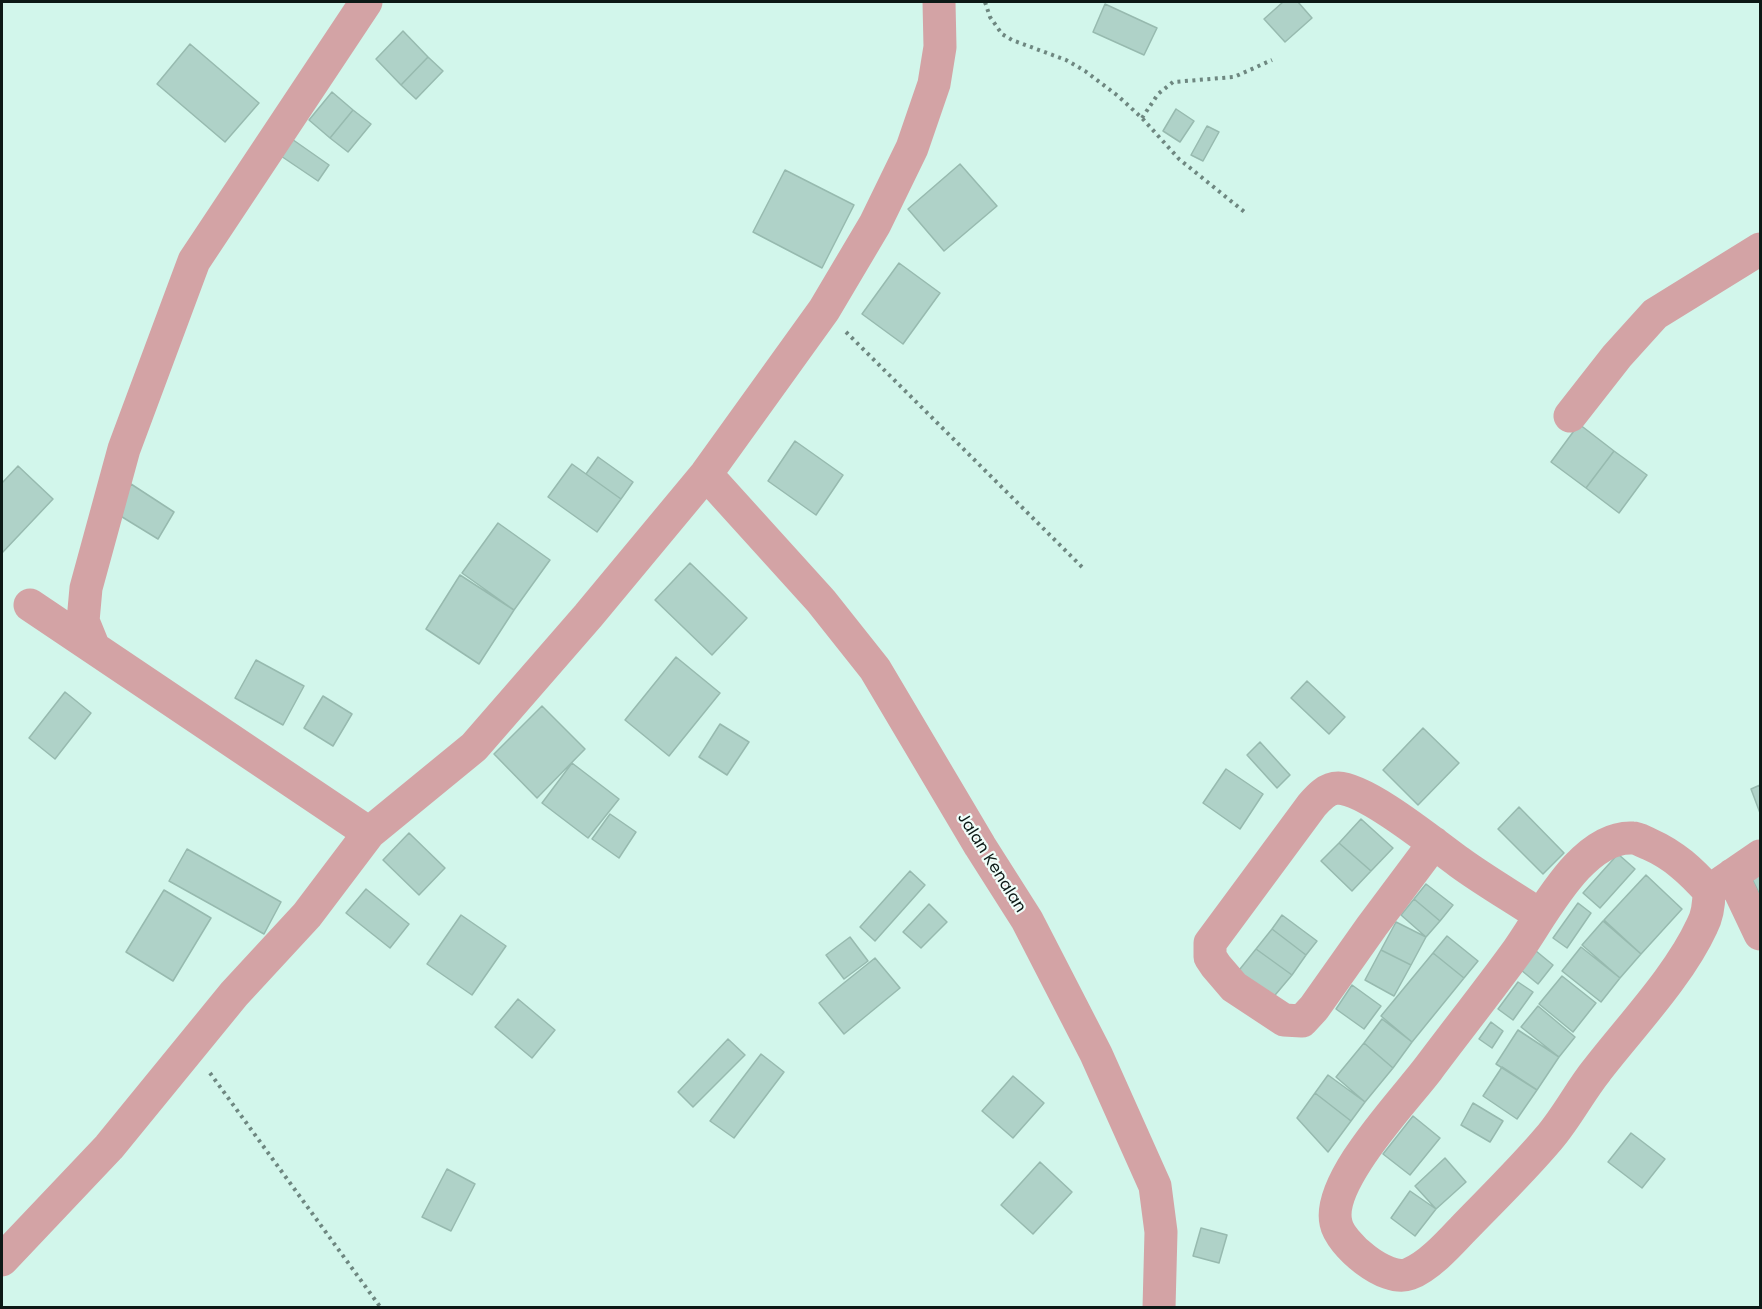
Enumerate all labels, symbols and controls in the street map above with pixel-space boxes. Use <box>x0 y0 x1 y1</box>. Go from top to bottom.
street label: Jalan Kenalan <box>953 810 1029 916</box>

